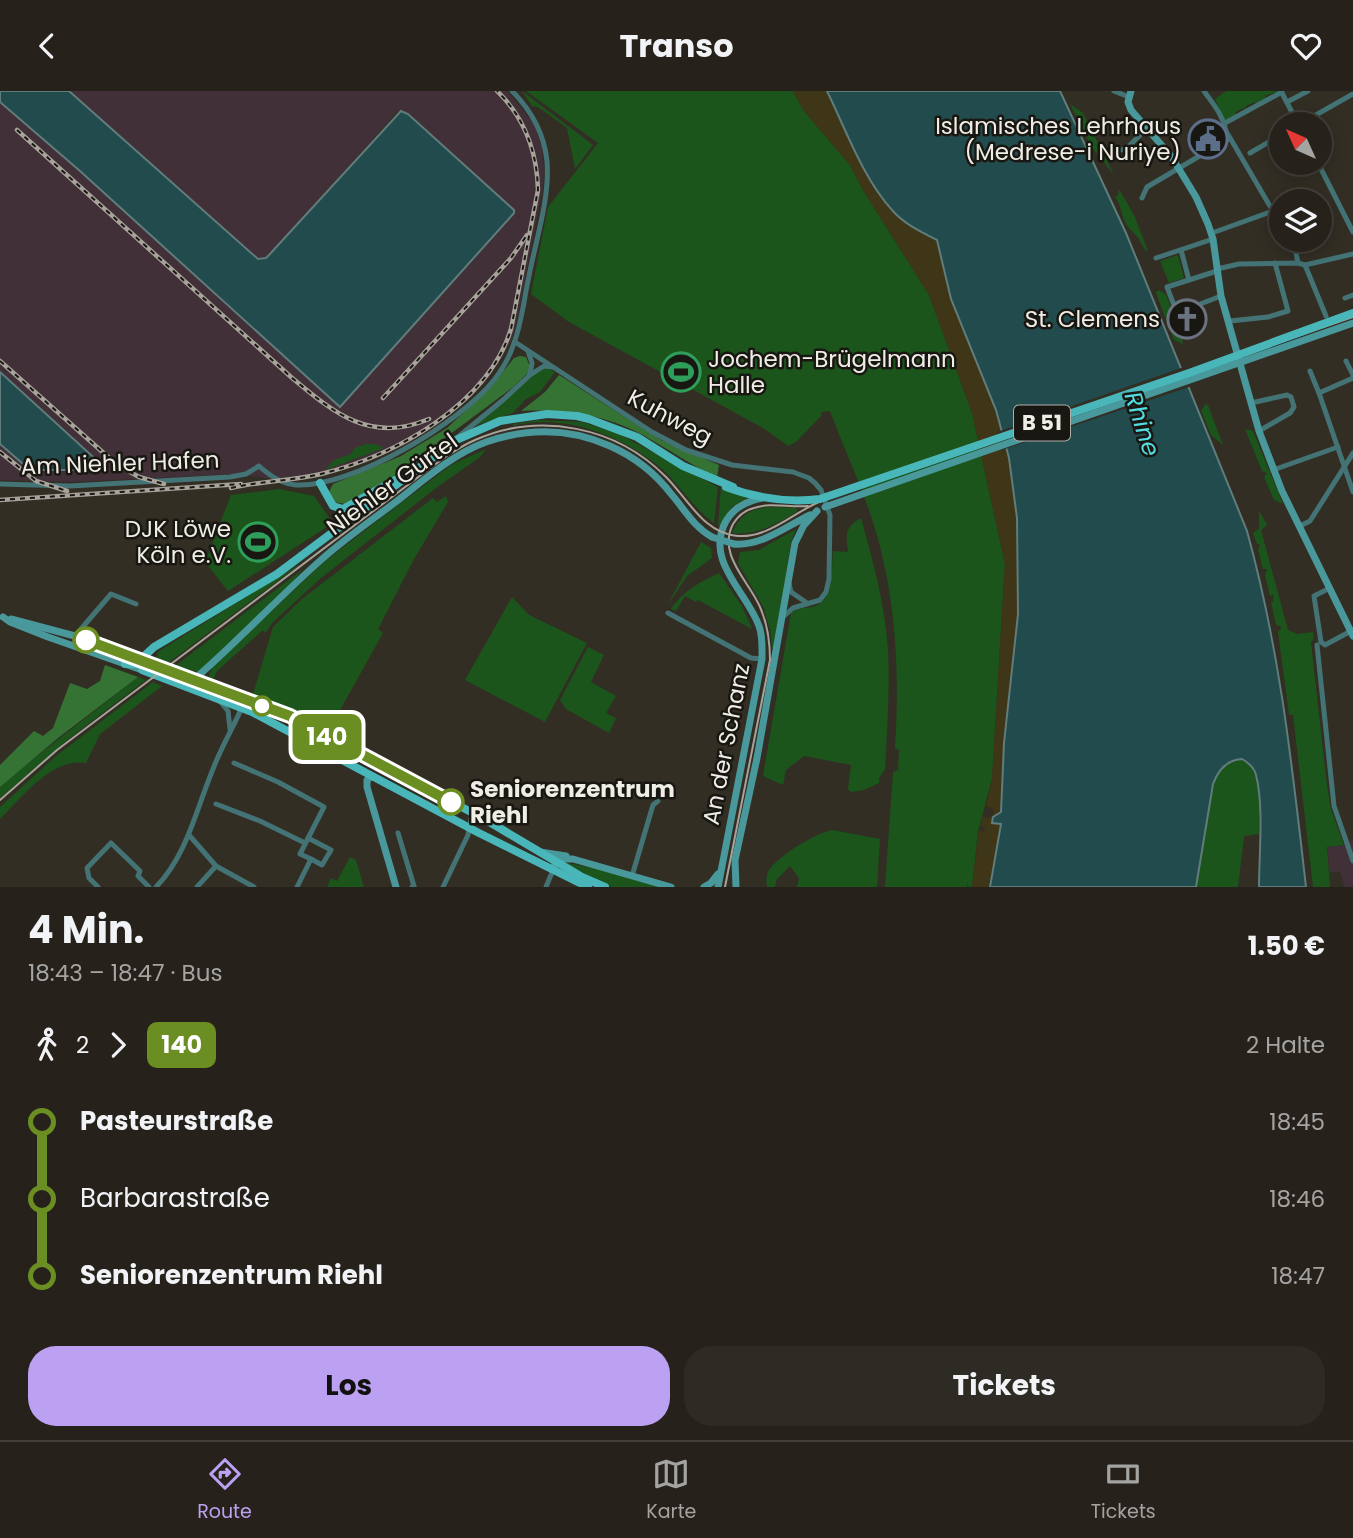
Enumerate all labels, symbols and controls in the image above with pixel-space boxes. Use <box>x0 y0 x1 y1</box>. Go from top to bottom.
text: Transo <box>619 23 734 68</box>
icon: back <box>28 27 66 65</box>
icon: heart <box>1287 27 1325 65</box>
place label: Islamisches Lehrhaus (Medrese-i Nuriye) <box>935 110 1181 168</box>
north arrow <box>1269 112 1332 175</box>
map controls <box>1269 112 1332 252</box>
public building icon: Islamisches Lehrhaus (Medrese-i Nuriye) <box>1187 118 1229 160</box>
button: layers <box>1269 189 1332 252</box>
church icon: St. Clemens <box>1166 298 1208 340</box>
place label: St. Clemens <box>1025 303 1160 335</box>
place label: Jochem-Brügelmann Halle <box>708 343 956 401</box>
sports icon: Jochem-Brügelmann Halle <box>660 351 702 393</box>
street label: Kuhweg <box>622 381 718 453</box>
water label: Rhine <box>1117 387 1168 460</box>
road number: B 51 <box>1014 405 1070 441</box>
street label: Niehler Gürtel <box>320 426 464 542</box>
street label: Am Niehler Hafen <box>20 444 220 482</box>
place label: DJK Löwe Köln e.V. <box>125 513 231 571</box>
sports icon: DJK Löwe Köln e.V. <box>237 521 279 563</box>
unlabelled marker <box>73 627 99 653</box>
street label: An der Schanz <box>695 661 757 827</box>
unlabelled marker <box>252 696 272 716</box>
line badge: 140 <box>287 714 367 760</box>
text: 140 <box>307 720 347 753</box>
place label: Seniorenzentrum Riehl <box>470 773 675 831</box>
marker: Seniorenzentrum Riehl <box>438 789 464 815</box>
text: 4 Min. <box>28 903 144 956</box>
text: 1.50 € <box>1248 928 1325 964</box>
text: 18:43 – 18:47 · Bus <box>28 957 222 989</box>
icon: walk <box>28 1026 66 1064</box>
icon: forward <box>99 1026 137 1064</box>
text: 140 <box>161 1028 202 1061</box>
text: 2 <box>76 1029 89 1061</box>
text: 2 Halte <box>1246 1029 1325 1061</box>
text: Pasteurstraße <box>80 1103 273 1139</box>
text: 18:45 <box>1269 1106 1325 1138</box>
text: Barbarastraße <box>80 1180 270 1216</box>
text: 18:46 <box>1269 1183 1325 1215</box>
text: Seniorenzentrum Riehl <box>80 1257 383 1293</box>
text: 18:47 <box>1271 1260 1325 1292</box>
button: Los <box>28 1346 670 1426</box>
button: Tickets <box>684 1346 1325 1426</box>
tab: Route <box>197 1455 252 1526</box>
tab: Karte <box>646 1455 696 1526</box>
tab: Tickets <box>1091 1455 1156 1526</box>

